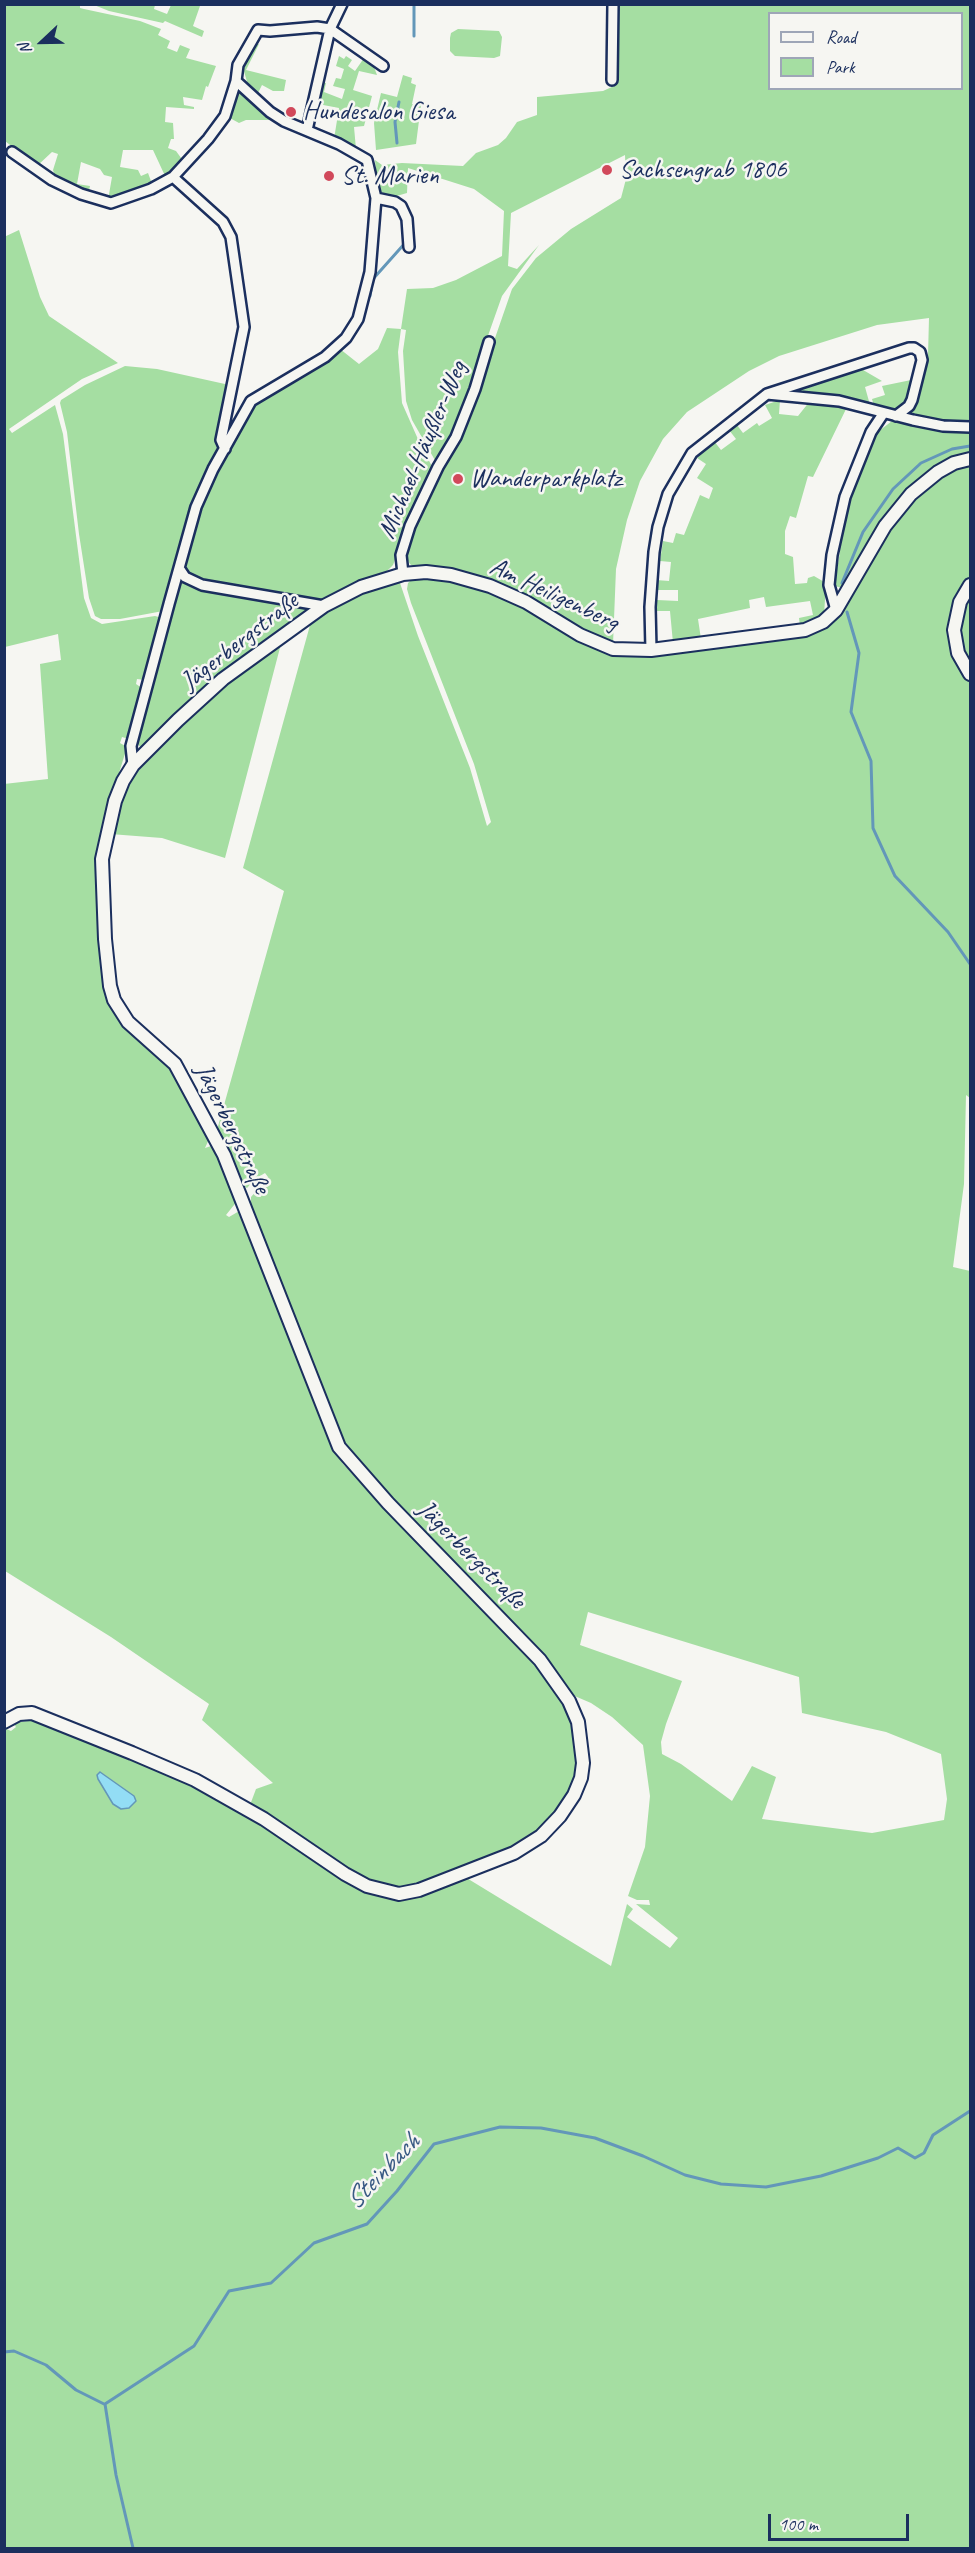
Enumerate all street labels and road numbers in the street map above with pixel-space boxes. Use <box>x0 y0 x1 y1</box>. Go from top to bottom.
street label: Michael-Häußler-Weg <box>372 356 474 544</box>
street label: Am Heiligenberg <box>484 552 624 638</box>
street label: Jägerbergstraße <box>175 586 305 698</box>
street label: Jägerbergstraße <box>187 1059 277 1199</box>
street label: Jägerbergstraße <box>410 1494 532 1616</box>

